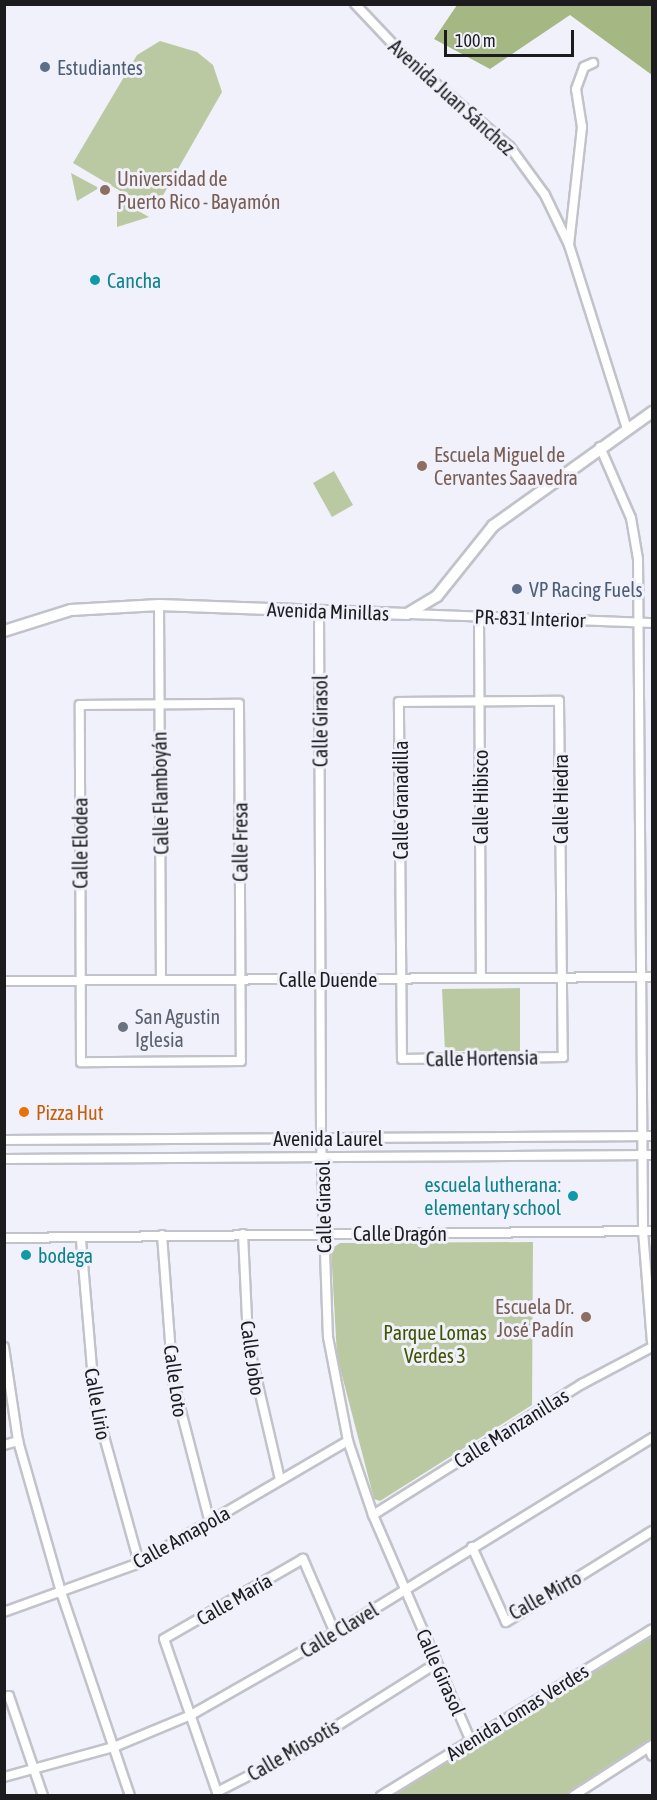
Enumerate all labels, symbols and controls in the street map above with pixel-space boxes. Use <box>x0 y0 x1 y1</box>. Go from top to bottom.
scale bar <box>447 18 578 56</box>
text: 100 m <box>455 30 496 51</box>
street label: Avenida Juan Sánchez <box>384 34 520 160</box>
place label: Estudiantes <box>57 55 143 79</box>
marker: Estudiantes <box>38 60 52 74</box>
place label: Universidad de Puerto Rico - Bayamón <box>117 166 280 213</box>
marker: Universidad de Puerto Rico - Bayamón <box>98 183 112 197</box>
place label: Cancha <box>107 268 161 292</box>
marker: Cancha <box>88 273 102 287</box>
place label: Escuela Miguel de Cervantes Saavedra <box>434 442 578 489</box>
marker: Escuela Miguel de Cervantes Saavedra <box>415 459 429 473</box>
place label: VP Racing Fuels <box>529 577 643 601</box>
marker: VP Racing Fuels <box>510 582 524 596</box>
street label: Avenida Minillas <box>267 597 389 625</box>
street label: PR-831 Interior <box>474 604 586 632</box>
street label: Calle Girasol <box>308 675 332 767</box>
street label: Calle Flamboyán <box>147 731 173 855</box>
street label: Calle Granadilla <box>388 741 412 859</box>
street label: Calle Hibisco <box>468 750 492 844</box>
street label: Calle Hiedra <box>548 754 572 844</box>
street label: Calle Elodea <box>68 797 92 889</box>
street label: Calle Fresa <box>228 802 252 882</box>
street label: Calle Duende <box>279 967 377 991</box>
place label: San Agustin Iglesia <box>135 1004 220 1051</box>
marker: San Agustin Iglesia <box>116 1020 130 1034</box>
street label: Calle Hortensia <box>426 1045 538 1071</box>
place label: Pizza Hut <box>36 1100 103 1124</box>
marker: Pizza Hut <box>17 1105 31 1119</box>
street label: Avenida Laurel <box>273 1126 383 1150</box>
street label: Calle Girasol <box>310 1161 336 1253</box>
place label: escuela lutherana: elementary school <box>424 1172 561 1219</box>
marker: escuela lutherana: elementary school <box>566 1189 580 1203</box>
street label: Calle Dragón <box>353 1221 447 1245</box>
place label: bodega <box>38 1243 93 1267</box>
marker: bodega <box>19 1248 33 1262</box>
place label: Escuela Dr. José Padín <box>495 1294 574 1341</box>
marker: Escuela Dr. José Padín <box>579 1310 593 1324</box>
street label: Calle Jobo <box>236 1319 270 1397</box>
park label: Parque Lomas Verdes 3 <box>383 1321 487 1368</box>
street label: Calle Loto <box>159 1343 193 1419</box>
street label: Calle Lirio <box>80 1366 116 1442</box>
street label: Calle Manzanillas <box>449 1383 573 1473</box>
street label: Calle Amapola <box>128 1500 234 1574</box>
street label: Calle Mirto <box>505 1565 585 1625</box>
street label: Calle María <box>192 1568 276 1630</box>
street label: Calle Clavel <box>296 1597 382 1663</box>
street label: Calle Girasol <box>411 1625 471 1719</box>
street label: Avenida Lomas Verdes <box>441 1659 593 1765</box>
street label: Calle Miosotis <box>243 1714 343 1786</box>

